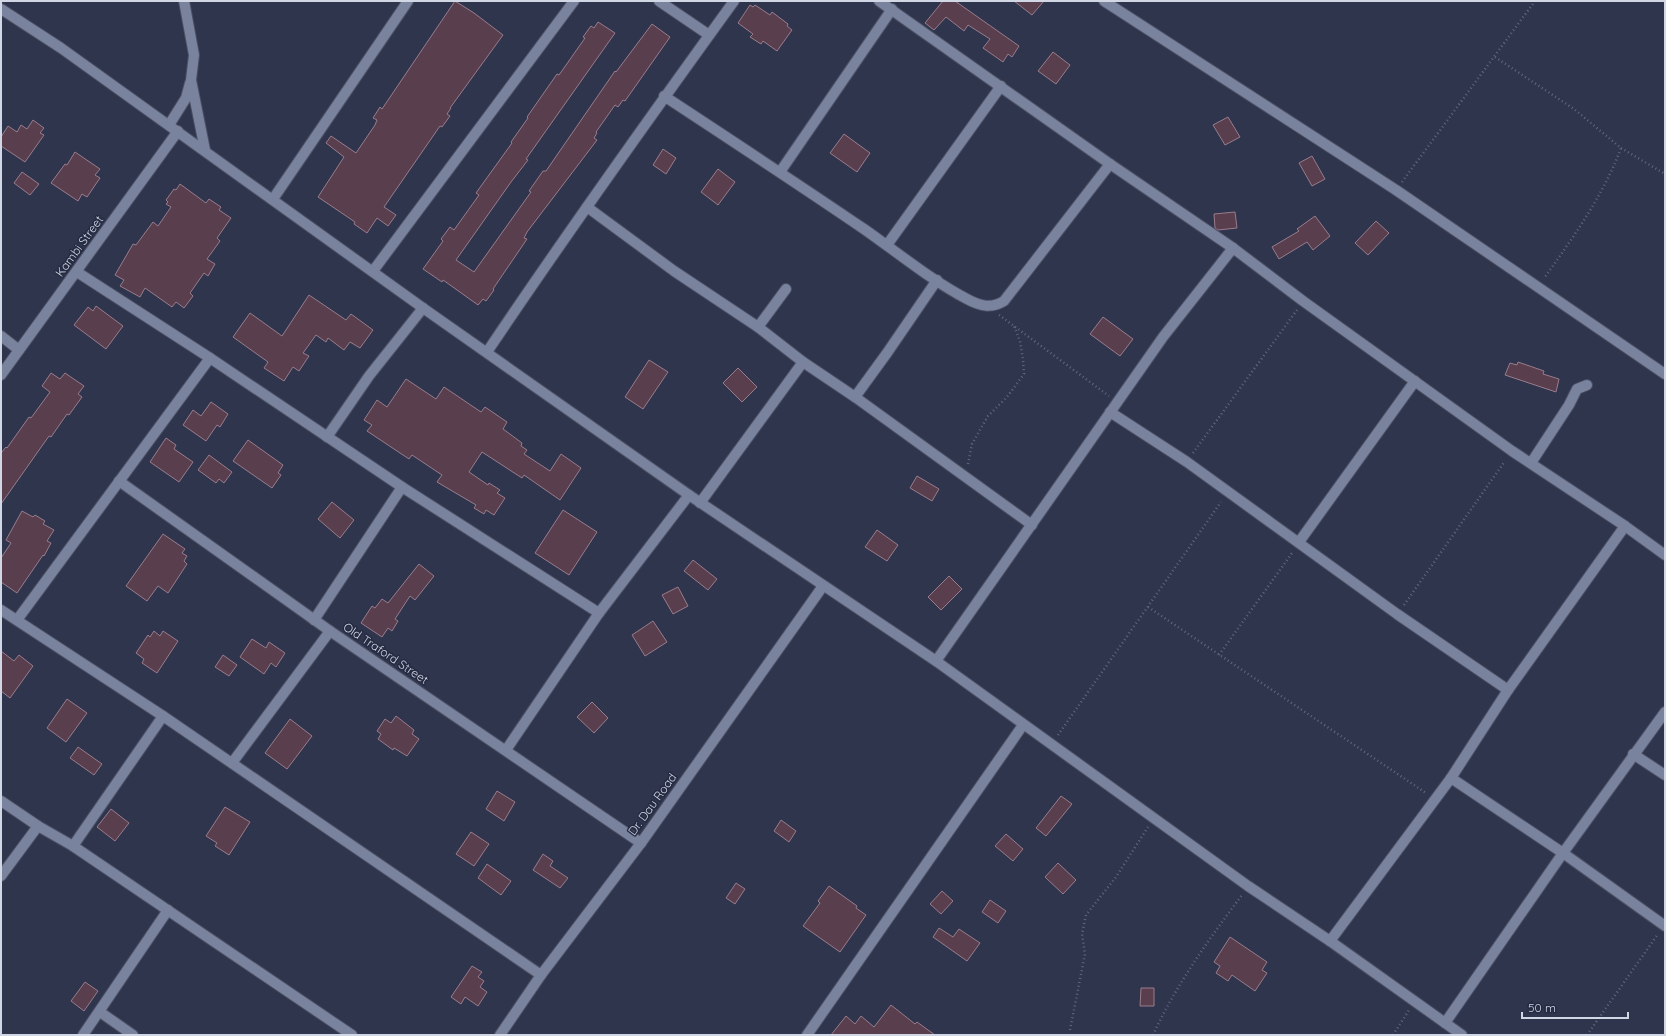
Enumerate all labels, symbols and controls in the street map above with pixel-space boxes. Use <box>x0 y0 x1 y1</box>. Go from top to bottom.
street label: Kambi Street <box>52 212 106 280</box>
street label: Old Traford Street <box>341 619 431 687</box>
street label: Dr. Dau Road <box>624 770 680 838</box>
scale bar <box>1522 994 1628 1020</box>
text: 50 m <box>1528 1000 1556 1015</box>

